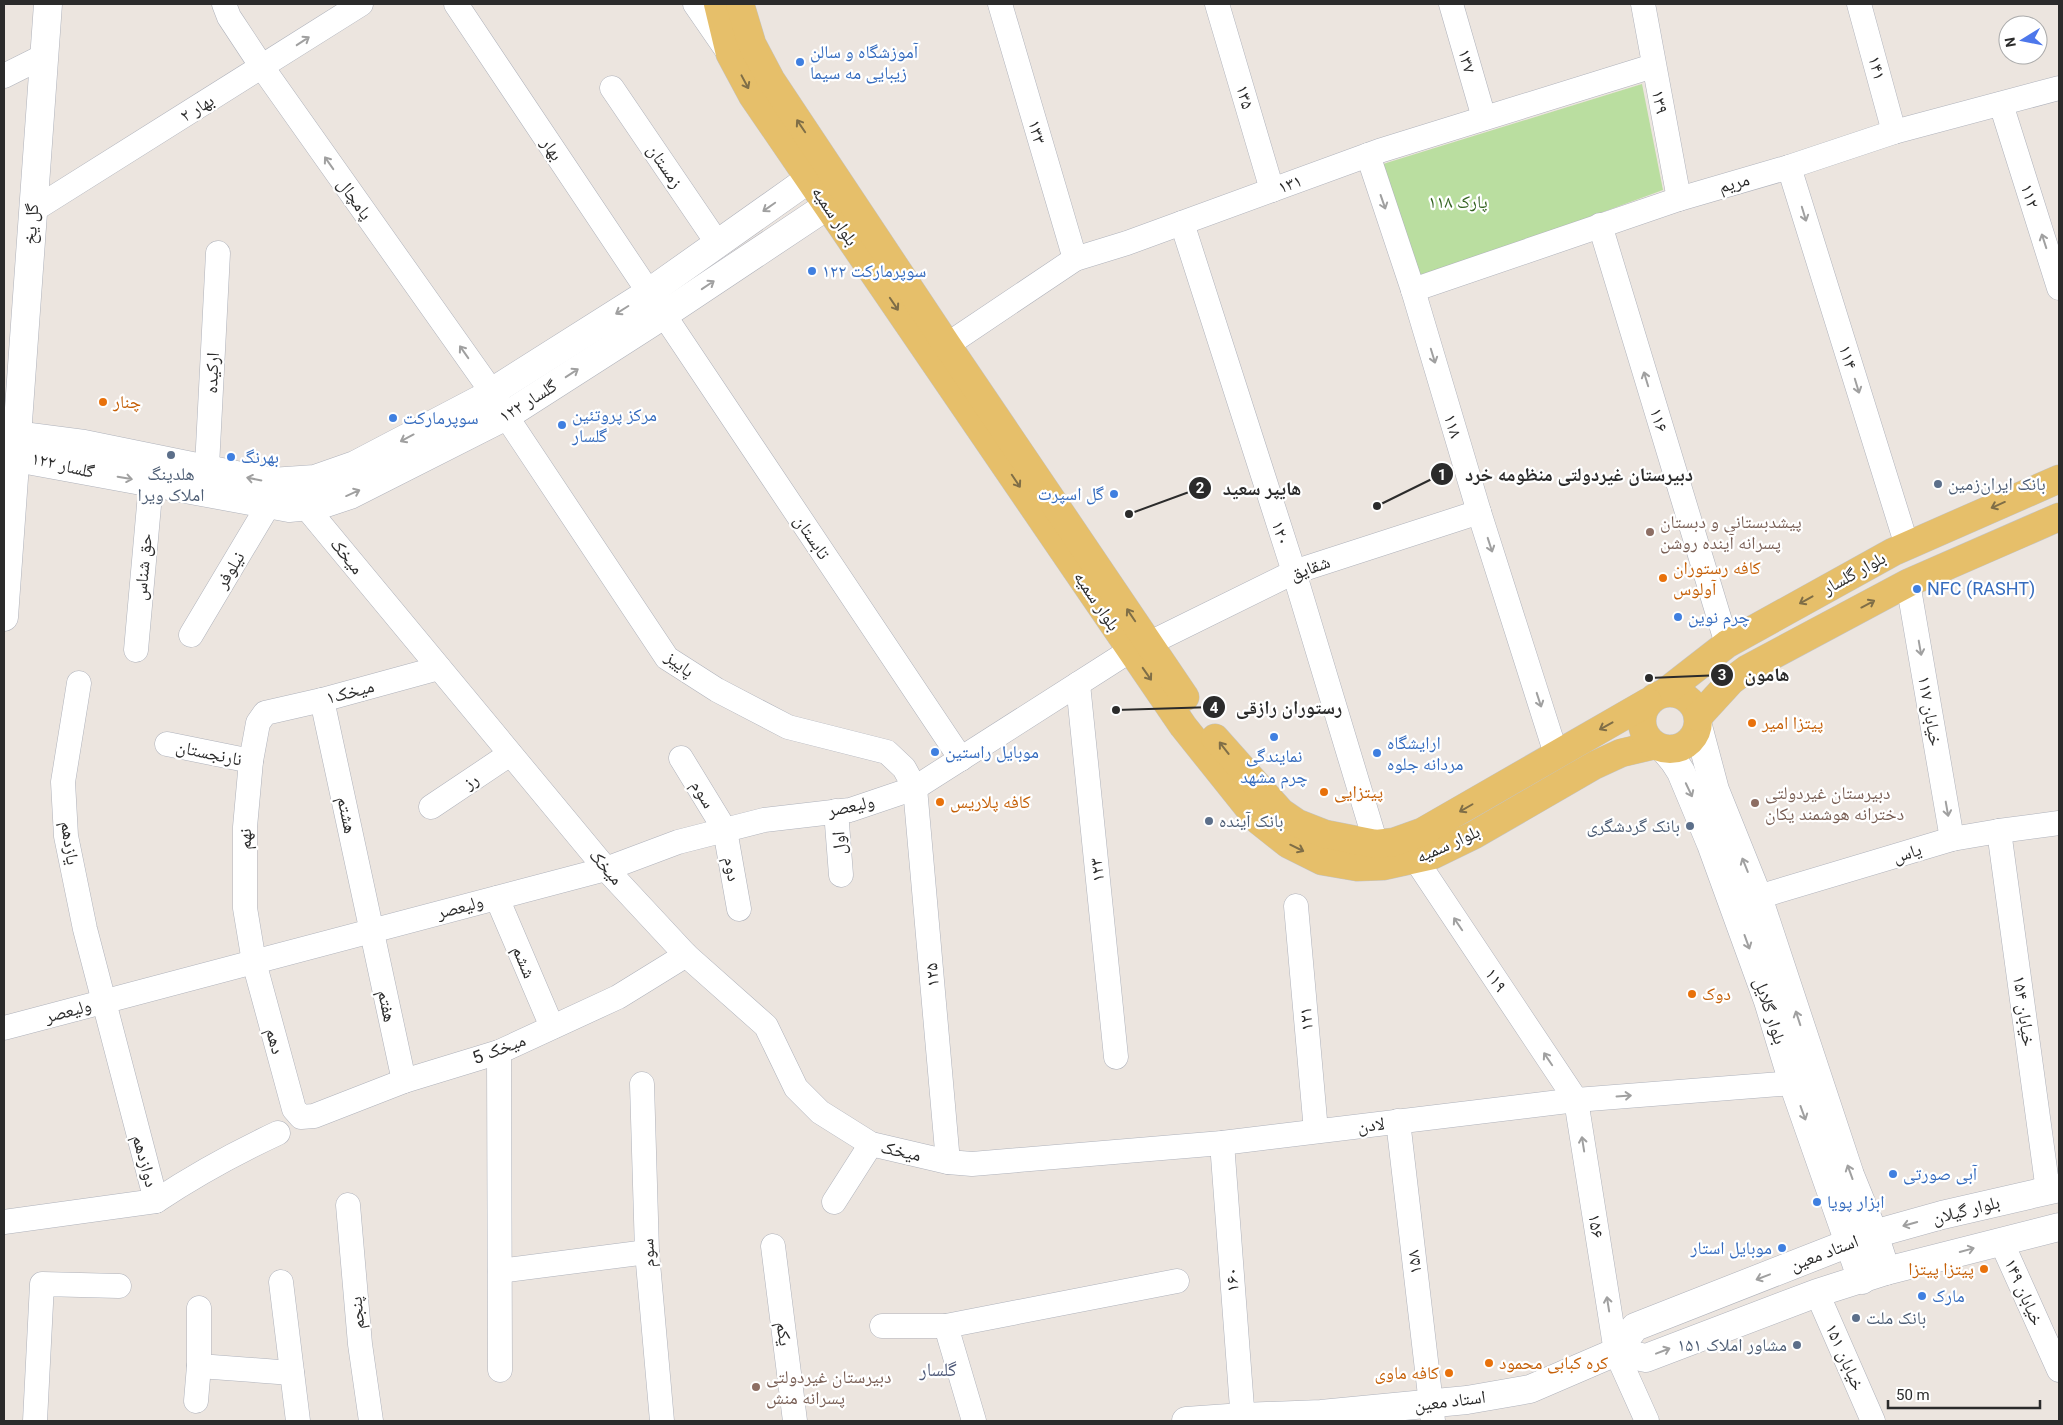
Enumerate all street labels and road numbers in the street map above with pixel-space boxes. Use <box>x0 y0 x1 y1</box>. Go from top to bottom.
street label: ۱۳۷ <box>1454 46 1481 75</box>
street label: ۱۴۱ <box>1864 53 1891 82</box>
street label: ۱۳۵ <box>1232 82 1259 111</box>
street label: ۱۳۹ <box>1648 88 1673 116</box>
street label: بهار ۲ <box>176 89 218 126</box>
street label: ۱۳۳ <box>1024 117 1051 146</box>
street label: بهار <box>536 132 568 165</box>
street label: زمستان <box>642 140 688 192</box>
street label: مریم <box>1716 168 1752 199</box>
street label: ۱۳۱ <box>1275 170 1305 198</box>
street label: پامچال <box>333 174 377 224</box>
street label: ۱۱۲ <box>2017 181 2044 211</box>
street label: بلوار سمیه <box>807 182 863 250</box>
street label: گل یخ <box>19 202 44 245</box>
street label: ۱۱۴ <box>1835 342 1862 372</box>
street label: ارکیده <box>200 352 223 394</box>
street label: گلسار ۱۲۲ <box>495 374 561 426</box>
street label: ۱۱۶ <box>1646 405 1673 435</box>
street label: ۱۱۸ <box>1440 411 1467 441</box>
street label: گلسار ۱۲۲ <box>30 447 97 482</box>
street label: تابستان <box>789 510 835 564</box>
street label: ۱۲۰ <box>1268 518 1295 548</box>
street label: حق شناس <box>129 532 157 602</box>
street label: میخک <box>326 533 368 578</box>
street label: بلوار گلسار <box>1818 547 1889 599</box>
street label: نیلوفر <box>210 548 249 593</box>
street label: شقایق <box>1287 551 1333 585</box>
street label: بلوار سمیه <box>1069 567 1125 635</box>
street label: پاییز <box>660 645 699 682</box>
street label: خیابان ۱۱۷ <box>1913 674 1947 748</box>
street label: میخک۱ <box>324 675 376 708</box>
street label: نارنجستان <box>174 735 244 771</box>
street label: رز <box>458 768 482 794</box>
street label: سوم <box>685 776 720 813</box>
street label: ولیعصر <box>825 790 876 821</box>
street label: هشتم <box>331 795 362 836</box>
street label: یازدهم <box>55 820 84 866</box>
street label: بلوار سمیه <box>1413 820 1483 867</box>
street label: نهم <box>234 828 257 850</box>
street label: اول <box>827 831 851 855</box>
street label: یاس <box>1890 838 1924 868</box>
street label: میخک <box>585 844 628 889</box>
street label: دوم <box>718 855 745 883</box>
street label: ۱۲۳ <box>1085 857 1108 883</box>
street label: ولیعصر <box>433 890 486 923</box>
street label: ششم <box>506 942 541 982</box>
street label: ۱۲۵ <box>920 962 943 988</box>
street label: ۱۱۹ <box>1481 964 1512 996</box>
street label: خیابان ۱۵۴ <box>2008 974 2040 1048</box>
street label: بلوار گلایل <box>1749 975 1791 1047</box>
street label: هفتم <box>372 988 401 1024</box>
street label: ولیعصر <box>41 994 94 1027</box>
street label: ۱۲۱ <box>1294 1006 1317 1032</box>
street label: دهم <box>260 1026 289 1057</box>
street label: میخک 5 <box>469 1029 528 1069</box>
street label: لادن <box>1356 1112 1386 1138</box>
street label: دوازدهم <box>127 1132 163 1190</box>
street label: میخک <box>879 1136 923 1166</box>
street label: بلوار گیلان <box>1930 1191 2002 1229</box>
street label: ۱۵۶ <box>1584 1212 1609 1240</box>
street label: استاد معین <box>1787 1230 1861 1276</box>
street label: سوم <box>636 1238 661 1268</box>
street label: ۱۵۸ <box>1402 1249 1425 1275</box>
street label: خیابان ۱۴۹ <box>1999 1255 2049 1329</box>
street label: ۱۶۰ <box>1220 1267 1243 1293</box>
street label: پنجم <box>345 1296 370 1330</box>
street label: خیابان ۱۵۱ <box>1820 1320 1870 1394</box>
street label: یکم <box>771 1321 796 1347</box>
street label: استاد معین <box>1413 1386 1487 1416</box>

